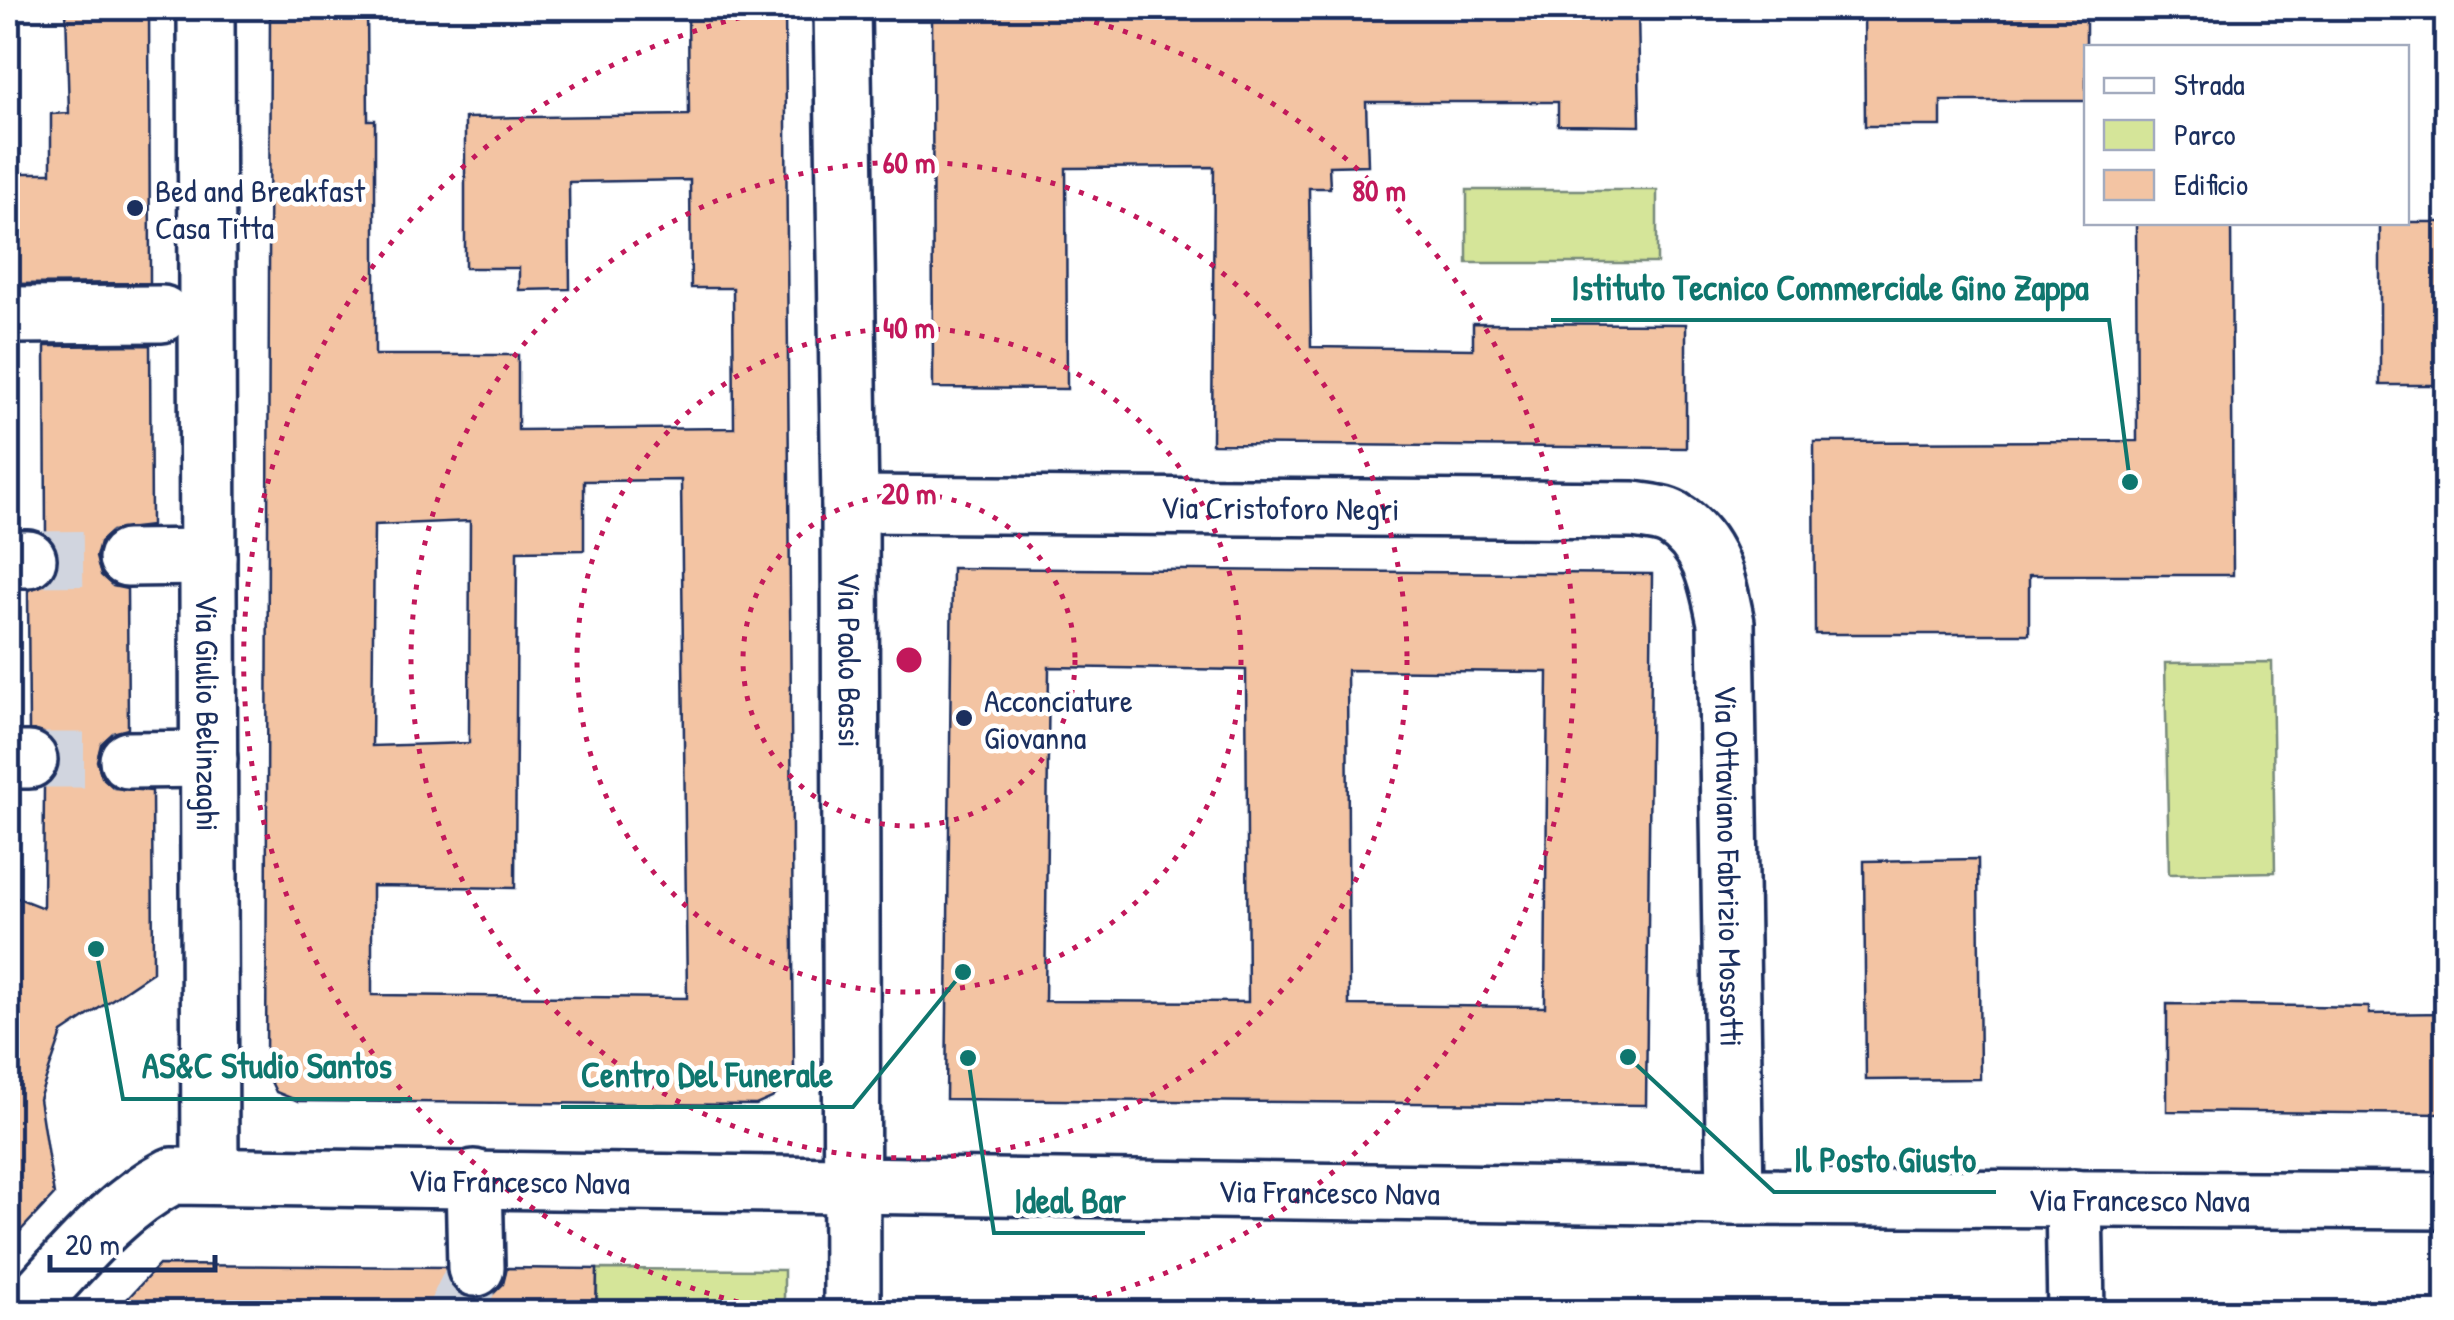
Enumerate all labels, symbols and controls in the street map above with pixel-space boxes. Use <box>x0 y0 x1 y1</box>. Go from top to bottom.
legend <box>2084 45 2409 225</box>
text: Strada <box>2174 64 2245 104</box>
text: Parco <box>2174 114 2235 154</box>
text: 60 m <box>883 142 935 182</box>
text: Edificio <box>2174 164 2248 204</box>
place label: Bed and Breakfast Casa Titta <box>155 169 366 249</box>
text: 80 m <box>1352 170 1406 210</box>
marker: Bed and Breakfast Casa Titta <box>124 197 146 219</box>
callout: Istituto Tecnico Commerciale Gino Zappa <box>1551 255 2109 320</box>
text: Istituto Tecnico Commerciale Gino Zappa <box>1571 264 2089 312</box>
text: 40 m <box>883 307 935 347</box>
text: 20 m <box>882 473 936 513</box>
street label: Via Cristoforo Negri <box>1160 485 1400 530</box>
street label: Via Paolo Bassi <box>829 572 872 748</box>
street label: Via Giulio Belinzaghi <box>187 595 230 831</box>
centre of rings <box>891 642 927 678</box>
place label: Acconciature Giovanna <box>984 679 1133 759</box>
street label: Via Ottaviano Fabrizio Mossotti <box>1705 685 1754 1047</box>
marker: Acconciature Giovanna <box>953 707 975 729</box>
callout: AS&C Studio Santos <box>123 1034 412 1099</box>
text: AS&C Studio Santos <box>142 1042 392 1089</box>
callout: Centro Del Funerale <box>561 1042 853 1107</box>
text: Centro Del Funerale <box>581 1051 833 1098</box>
callout: Il Posto Giusto <box>1774 1127 1996 1192</box>
text: Il Posto Giusto <box>1794 1136 1976 1183</box>
street label: Via Francesco Nava <box>408 1158 630 1204</box>
callout: Ideal Bar <box>994 1168 1145 1233</box>
street label: Via Francesco Nava <box>1218 1169 1440 1215</box>
text: Ideal Bar <box>1014 1177 1126 1224</box>
street label: Via Francesco Nava <box>2028 1177 2250 1221</box>
scale bar <box>50 1210 215 1272</box>
text: 20 m <box>65 1224 120 1264</box>

